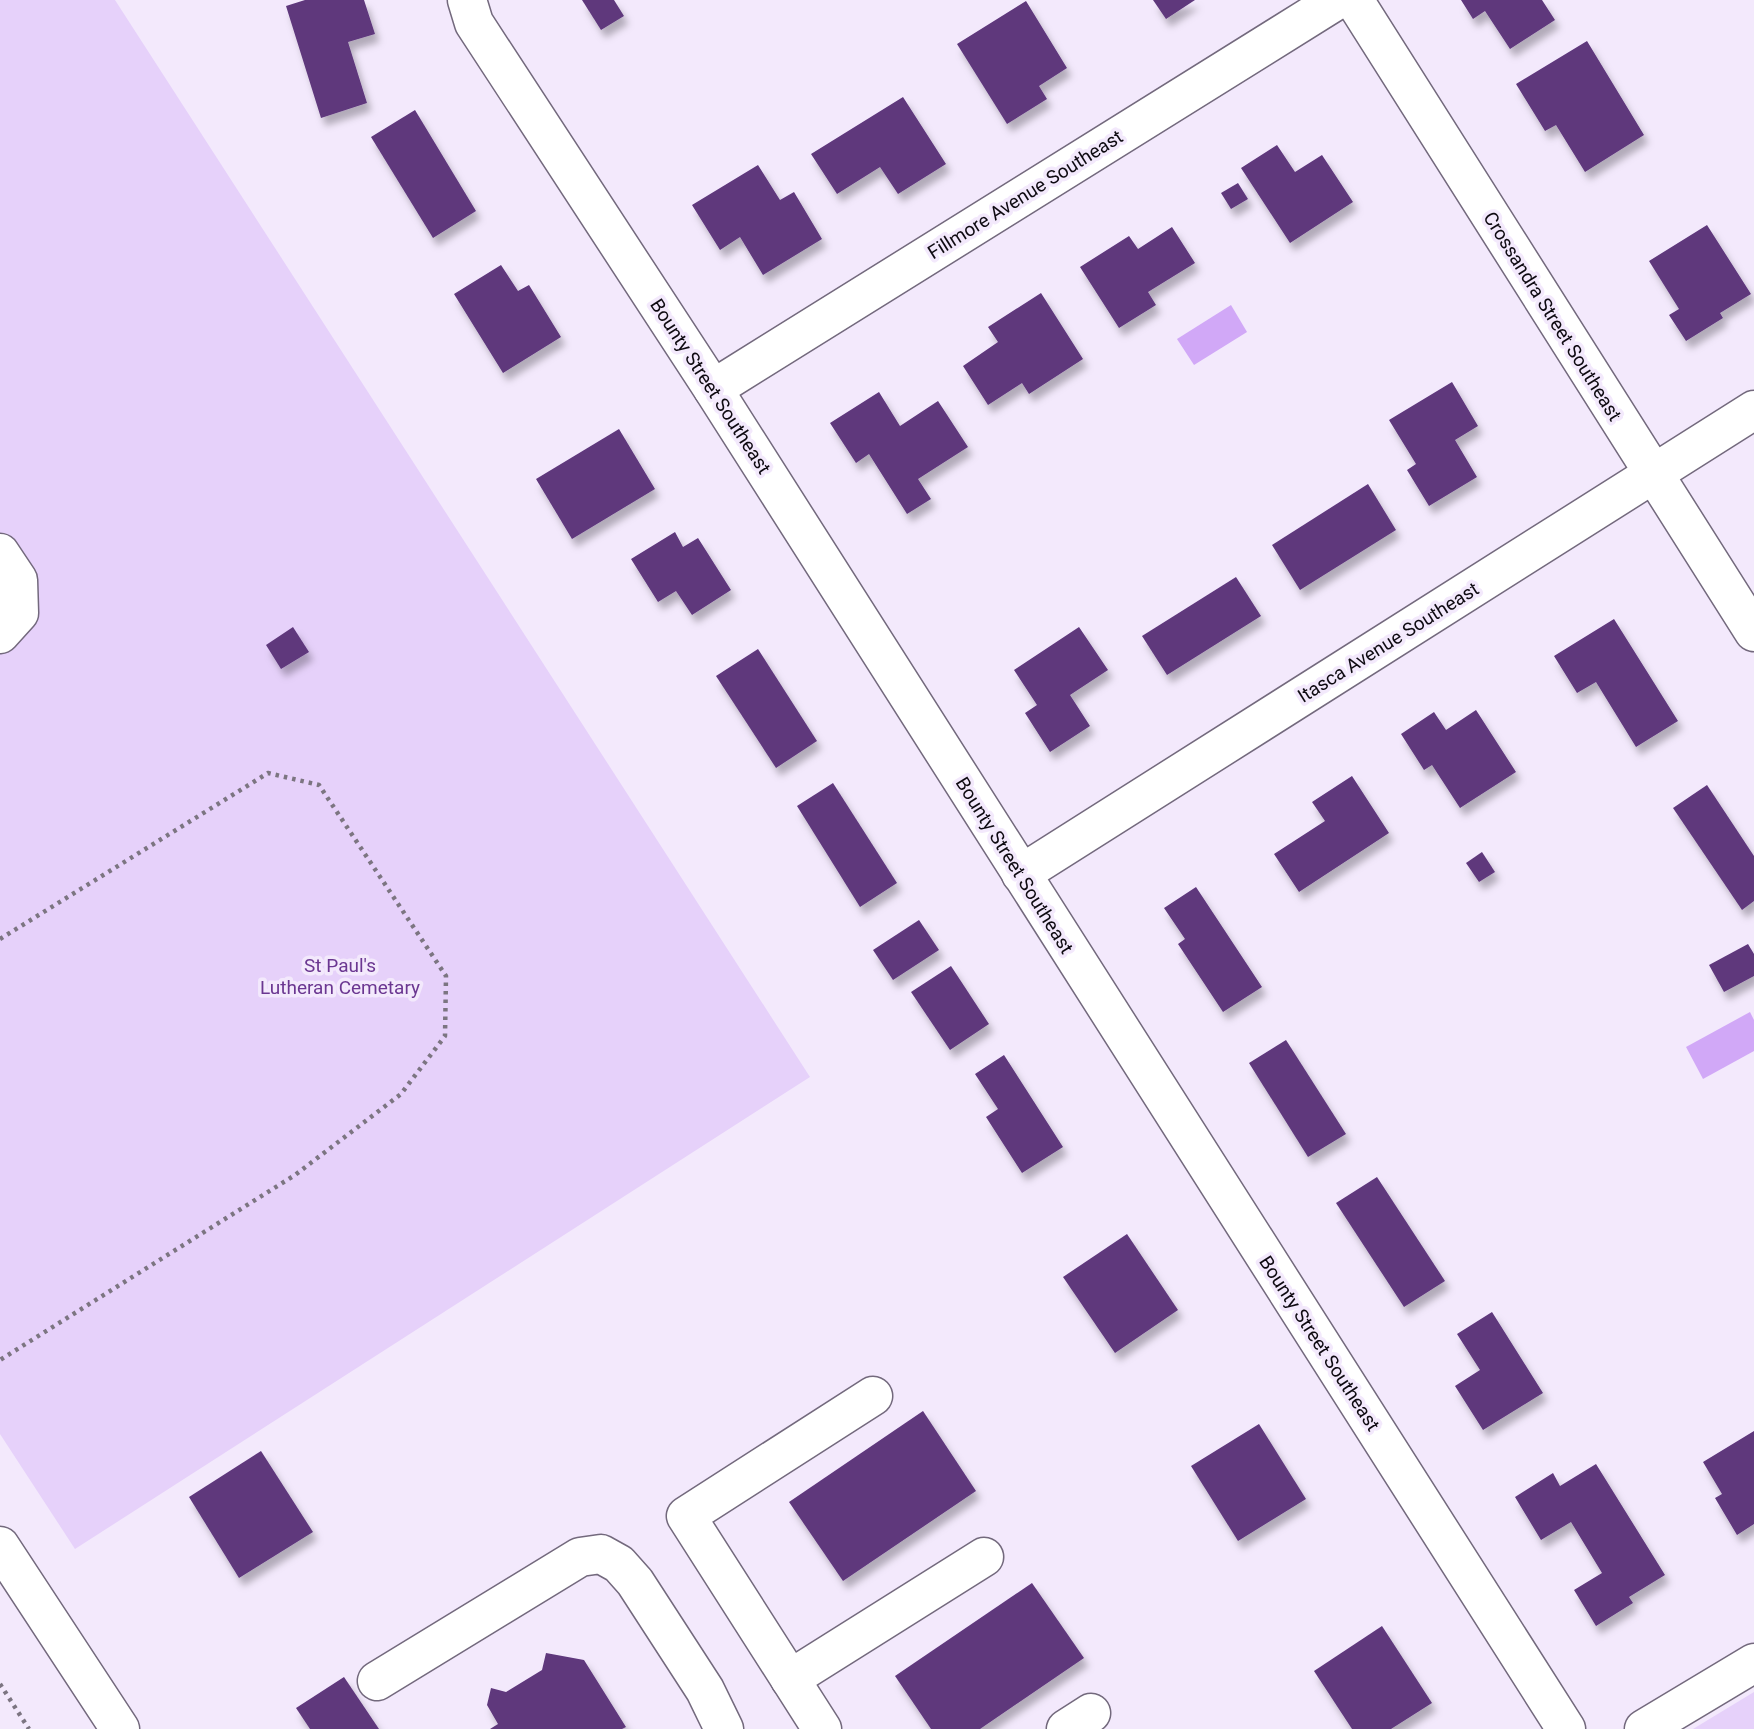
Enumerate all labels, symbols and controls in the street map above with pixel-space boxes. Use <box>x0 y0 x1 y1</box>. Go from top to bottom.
street label: Fillmore Avenue Southeast <box>924 125 1127 264</box>
street label: Crossandra Street Southeast <box>1479 207 1627 425</box>
street label: Bounty Street Southeast <box>645 294 776 478</box>
street label: Itasca Avenue Southeast <box>1294 577 1483 708</box>
street label: Bounty Street Southeast <box>951 773 1078 958</box>
park label: St Paul's Lutheran Cemetary <box>260 954 420 999</box>
street label: Bounty Street Southeast <box>1254 1251 1385 1435</box>

